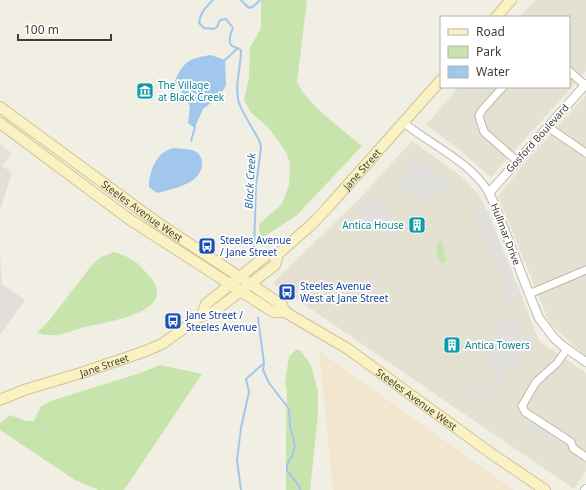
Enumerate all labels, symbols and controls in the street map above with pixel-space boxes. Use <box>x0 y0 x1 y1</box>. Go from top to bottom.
scale bar <box>18 16 111 42</box>
legend <box>440 16 570 88</box>
text: 100 m <box>24 21 59 38</box>
text: Road <box>476 23 505 40</box>
text: Park <box>476 43 502 60</box>
text: Water <box>476 63 510 80</box>
place label: The Village at Black Creek <box>158 78 225 104</box>
museum icon: The Village at Black Creek <box>135 81 155 101</box>
street label: Gosford Boulevard <box>502 101 572 175</box>
street label: Jane Street <box>339 145 384 194</box>
water label: Black Creek <box>241 152 258 209</box>
street label: Steeles Avenue West <box>99 177 186 245</box>
street label: Hullmar Drive <box>488 201 524 267</box>
building icon: Antica House <box>407 215 427 235</box>
place label: Antica House <box>342 218 404 232</box>
place label: Steeles Avenue / Jane Street <box>220 233 291 259</box>
bus stop icon: Steeles Avenue / Jane Street <box>197 236 217 256</box>
place label: Steeles Avenue West at Jane Street <box>300 279 389 305</box>
bus stop icon: Steeles Avenue West at Jane Street <box>277 282 297 302</box>
place label: Jane Street / Steeles Avenue <box>185 308 257 334</box>
bus stop icon: Jane Street / Steeles Avenue <box>163 311 183 331</box>
building icon: Antica Towers <box>442 335 462 355</box>
place label: Antica Towers <box>465 338 530 352</box>
street label: Jane Street <box>77 350 131 380</box>
street label: Steeles Avenue West <box>373 365 460 433</box>

